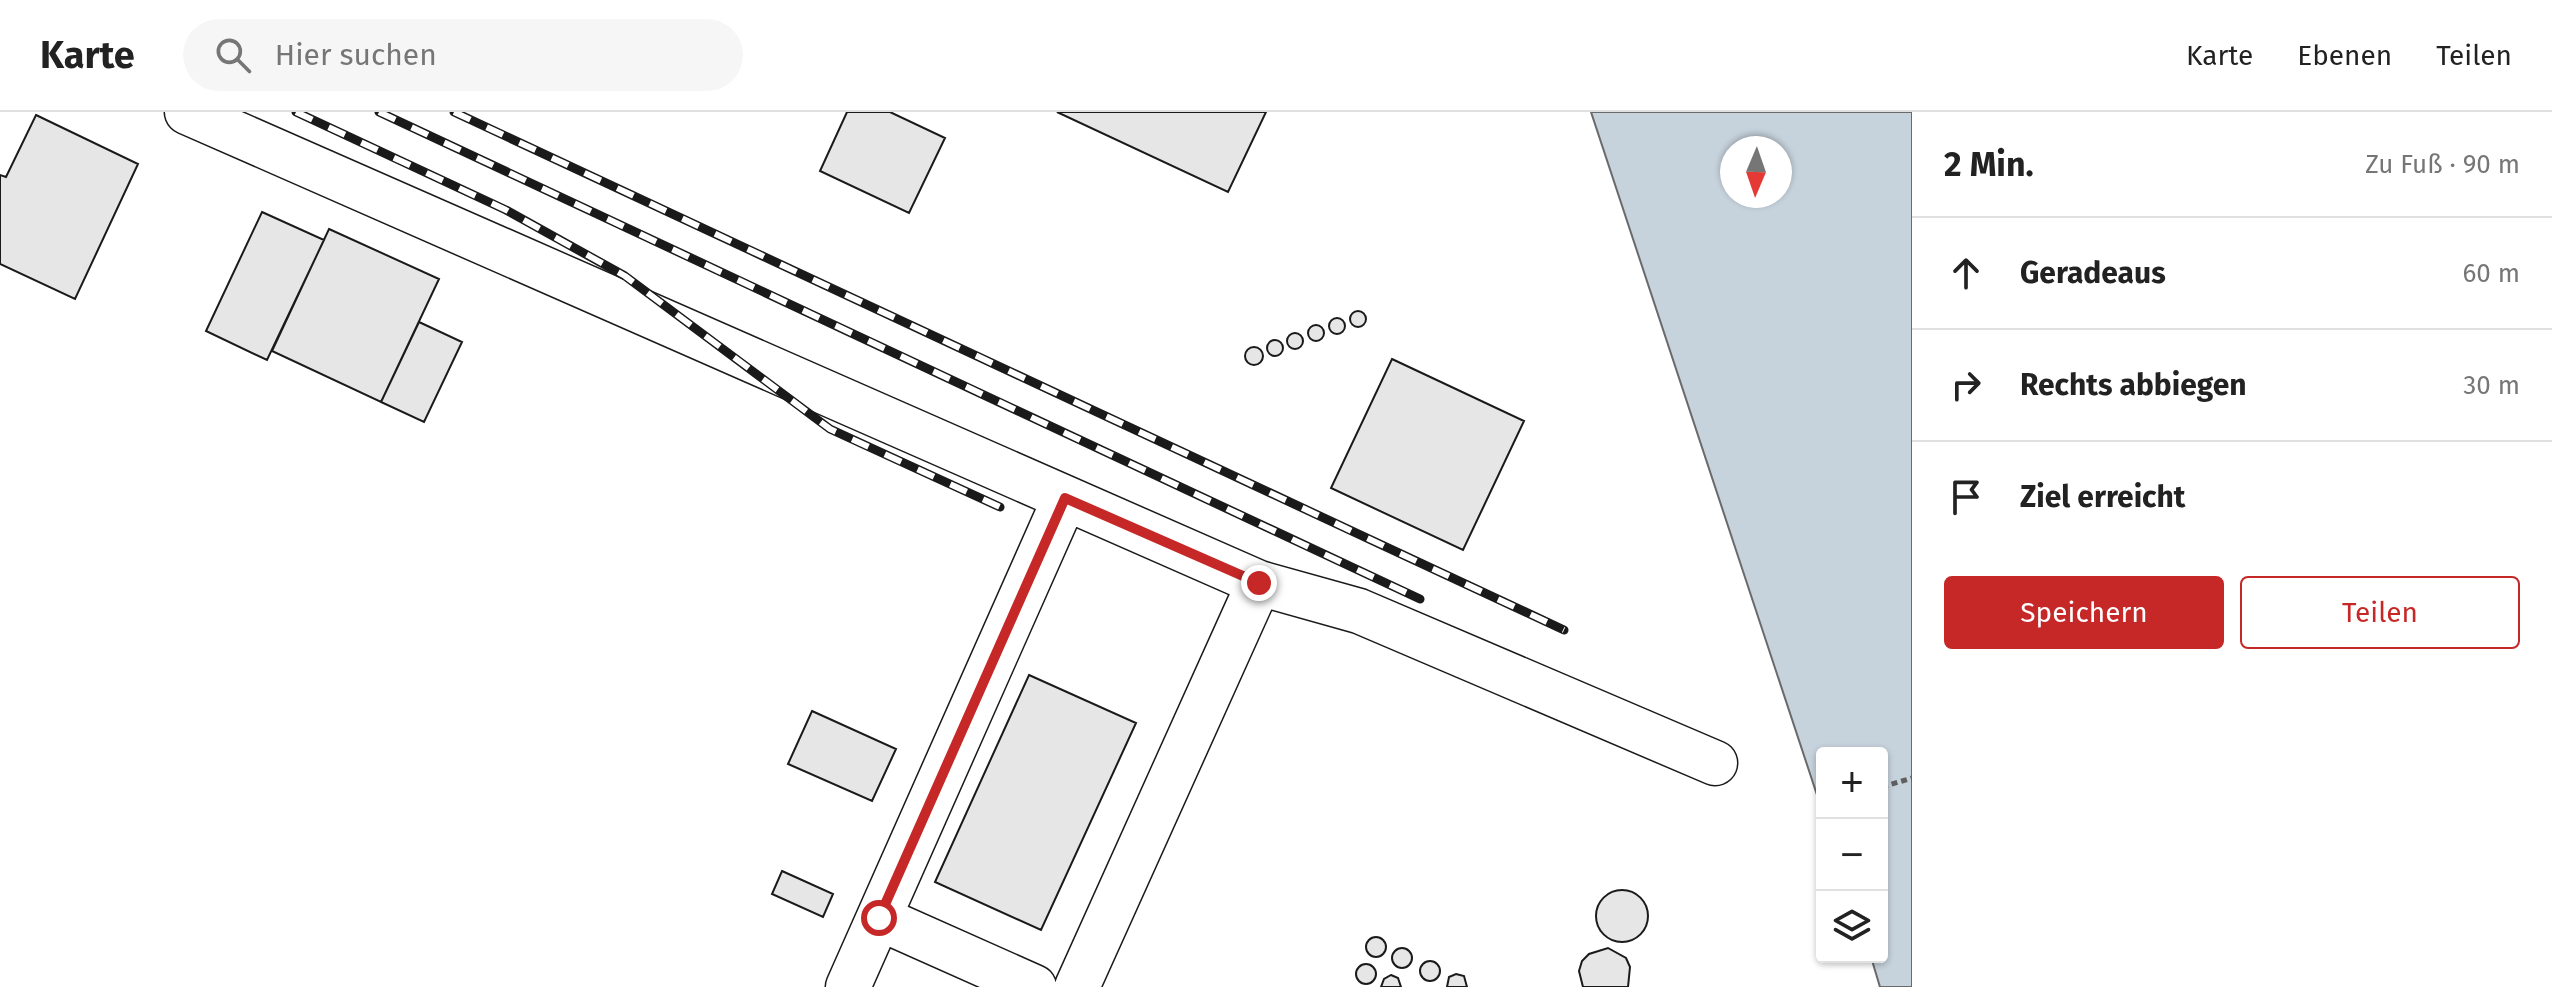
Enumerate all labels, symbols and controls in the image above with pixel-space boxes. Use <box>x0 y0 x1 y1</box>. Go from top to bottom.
search box <box>183 19 743 91</box>
text: Karte <box>40 32 135 78</box>
icon: search <box>211 33 255 77</box>
text: Hier suchen <box>275 37 437 73</box>
text: Karte <box>2186 39 2253 72</box>
text: Ebenen <box>2297 39 2392 72</box>
text: Teilen <box>2436 39 2512 72</box>
north arrow <box>1720 136 1792 208</box>
text: 2 Min. <box>1944 144 2034 185</box>
text: Zu Fuß · 90 m <box>2365 149 2520 180</box>
icon: ahead <box>1944 251 1988 295</box>
text: Geradeaus <box>2020 255 2166 291</box>
text: 60 m <box>2462 258 2520 289</box>
icon: right <box>1944 363 1988 407</box>
text: Rechts abbiegen <box>2020 367 2247 403</box>
text: 30 m <box>2463 370 2520 401</box>
icon: arrive <box>1944 475 1988 519</box>
text: Ziel erreicht <box>2020 479 2185 515</box>
route end <box>1241 565 1277 601</box>
button: Speichern <box>1944 576 2224 649</box>
button: Teilen <box>2240 576 2520 649</box>
map controls <box>1816 747 1888 963</box>
button: + <box>1816 747 1888 819</box>
button: − <box>1816 819 1888 891</box>
button: layers <box>1816 891 1888 963</box>
route start <box>861 900 897 936</box>

